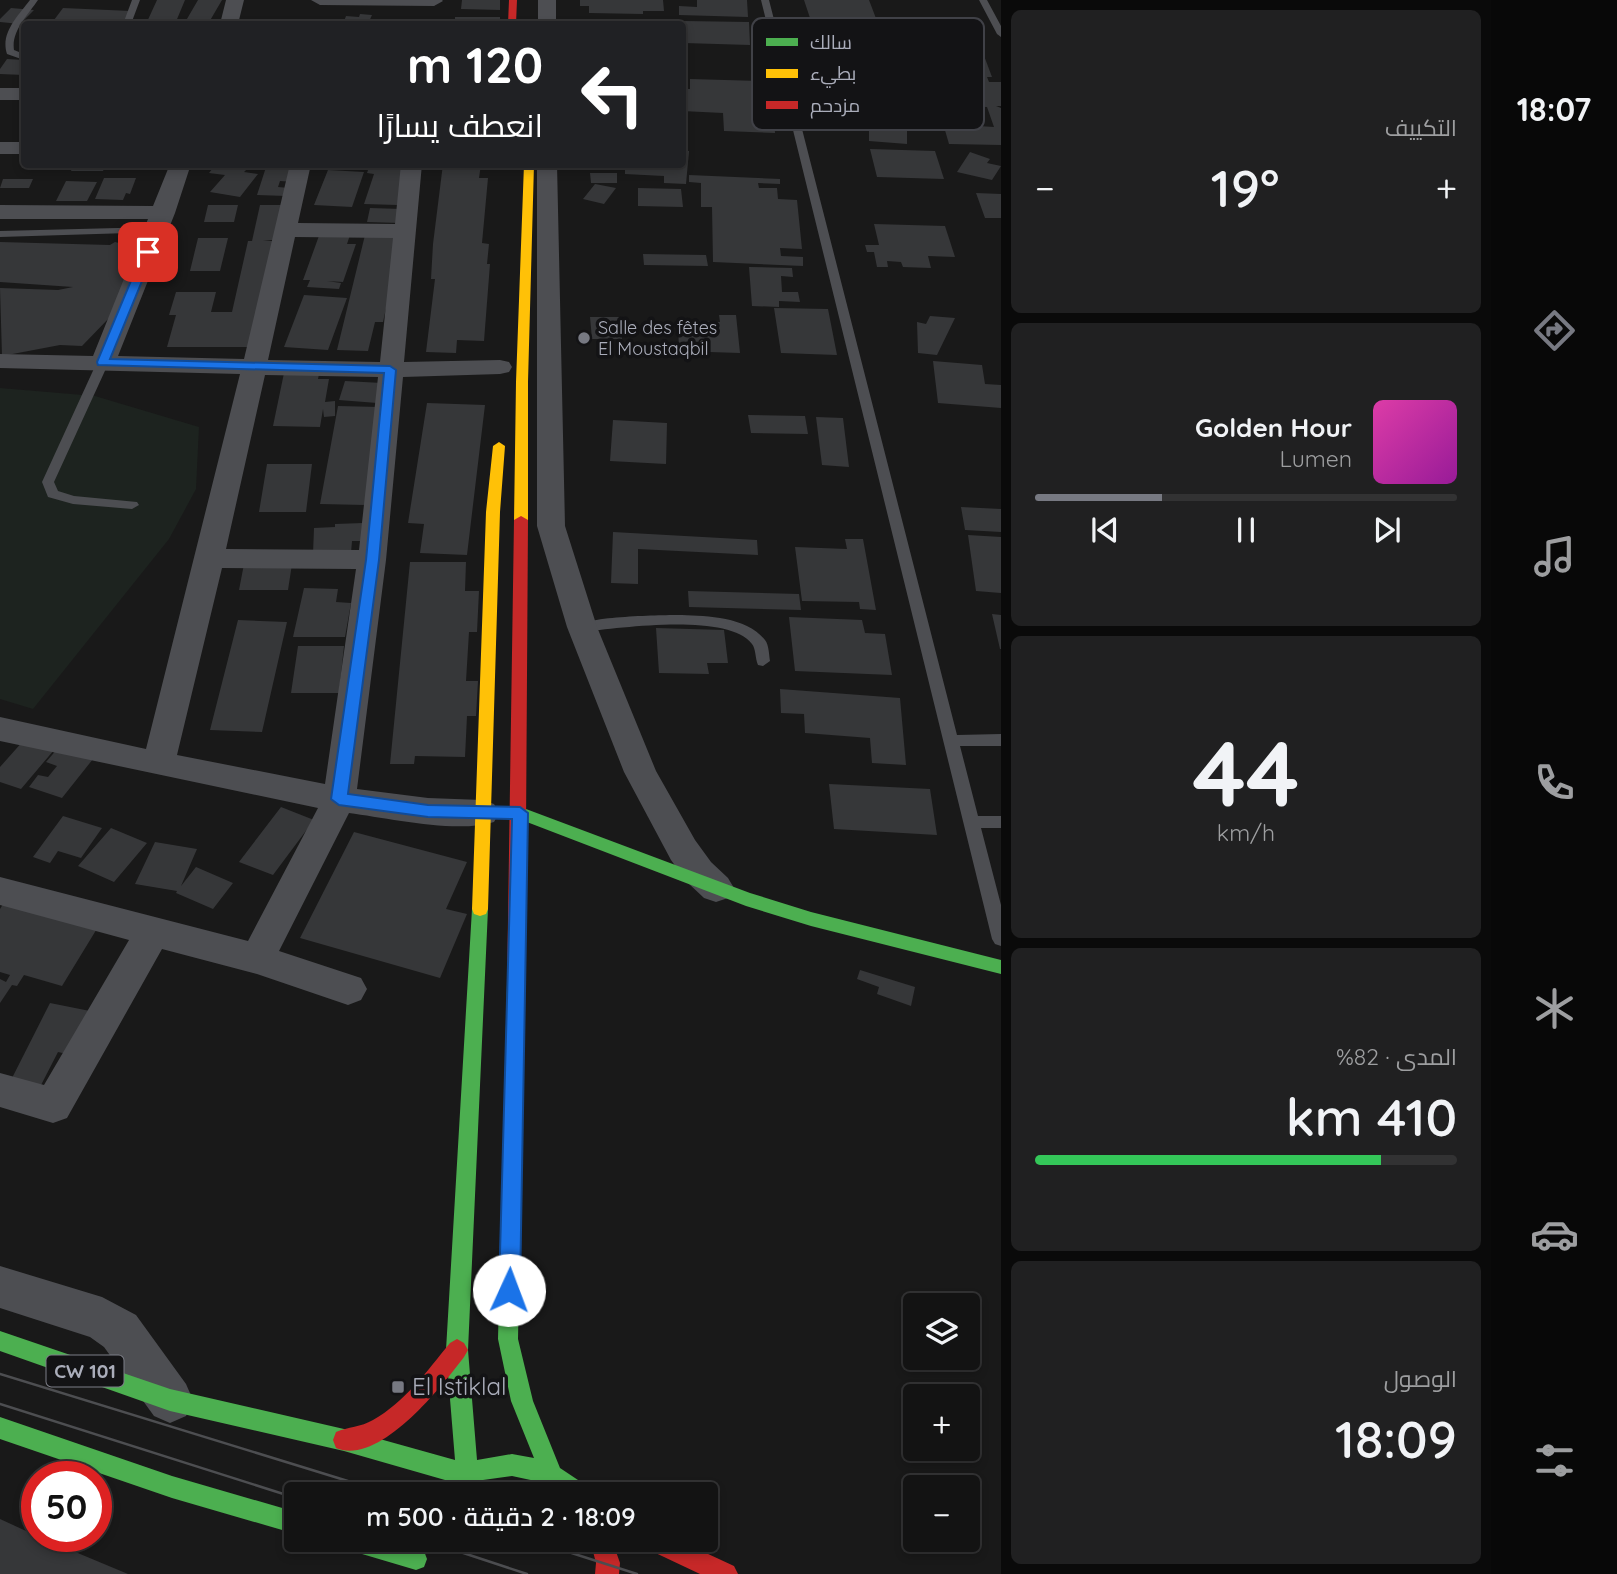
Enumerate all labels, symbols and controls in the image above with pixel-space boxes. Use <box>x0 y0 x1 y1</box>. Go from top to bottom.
legend <box>752 18 984 130</box>
text: سالك <box>810 30 852 54</box>
text: 120 m <box>407 34 543 95</box>
icon: left <box>567 49 658 140</box>
text: بطيء <box>810 61 856 88</box>
text: 18:07 <box>1517 89 1591 129</box>
text: مزدحم <box>810 93 860 119</box>
text: انعطف يسارًا <box>377 105 543 145</box>
text: التكييف <box>1385 113 1457 142</box>
text: 19° <box>1211 155 1280 220</box>
text: − <box>1035 164 1055 212</box>
text: + <box>1436 164 1457 212</box>
pin <box>118 222 178 282</box>
icon: arrive <box>129 233 167 271</box>
icon: directions <box>1530 306 1579 355</box>
place label: Salle des fêtes El Moustaqbil <box>598 316 717 360</box>
marker: Salle des fêtes El Moustaqbil <box>576 330 592 346</box>
text: Golden Hour <box>1195 411 1352 444</box>
text: Lumen <box>1279 444 1352 473</box>
icon: previous <box>1086 511 1124 549</box>
icon: pause <box>1227 511 1265 549</box>
icon: next <box>1368 511 1406 549</box>
icon: music <box>1530 532 1579 581</box>
text: 44 <box>1192 715 1300 829</box>
icon: phone <box>1530 758 1579 807</box>
text: km/h <box>1217 818 1275 847</box>
icon: climate <box>1530 984 1579 1033</box>
text: المدى · 82% <box>1336 1042 1457 1071</box>
text: 410 km <box>1286 1084 1457 1149</box>
icon: car <box>1530 1210 1579 1259</box>
position arrow <box>472 1253 546 1327</box>
map controls <box>903 1293 980 1552</box>
button: layers <box>903 1293 980 1370</box>
road number: CW 101 <box>46 1356 124 1386</box>
text: الوصول <box>1384 1364 1457 1393</box>
place label: El Istiklal <box>412 1371 507 1401</box>
marker: El Istiklal <box>390 1379 406 1395</box>
button: + <box>903 1384 980 1461</box>
text: 18:09 <box>1335 1406 1457 1471</box>
icon: filters <box>1530 1436 1579 1485</box>
speed limit sign: 50 <box>21 1461 112 1552</box>
button: − <box>903 1475 980 1552</box>
text: 18:09 · 2 دقيقة · 500 m <box>366 1500 636 1533</box>

